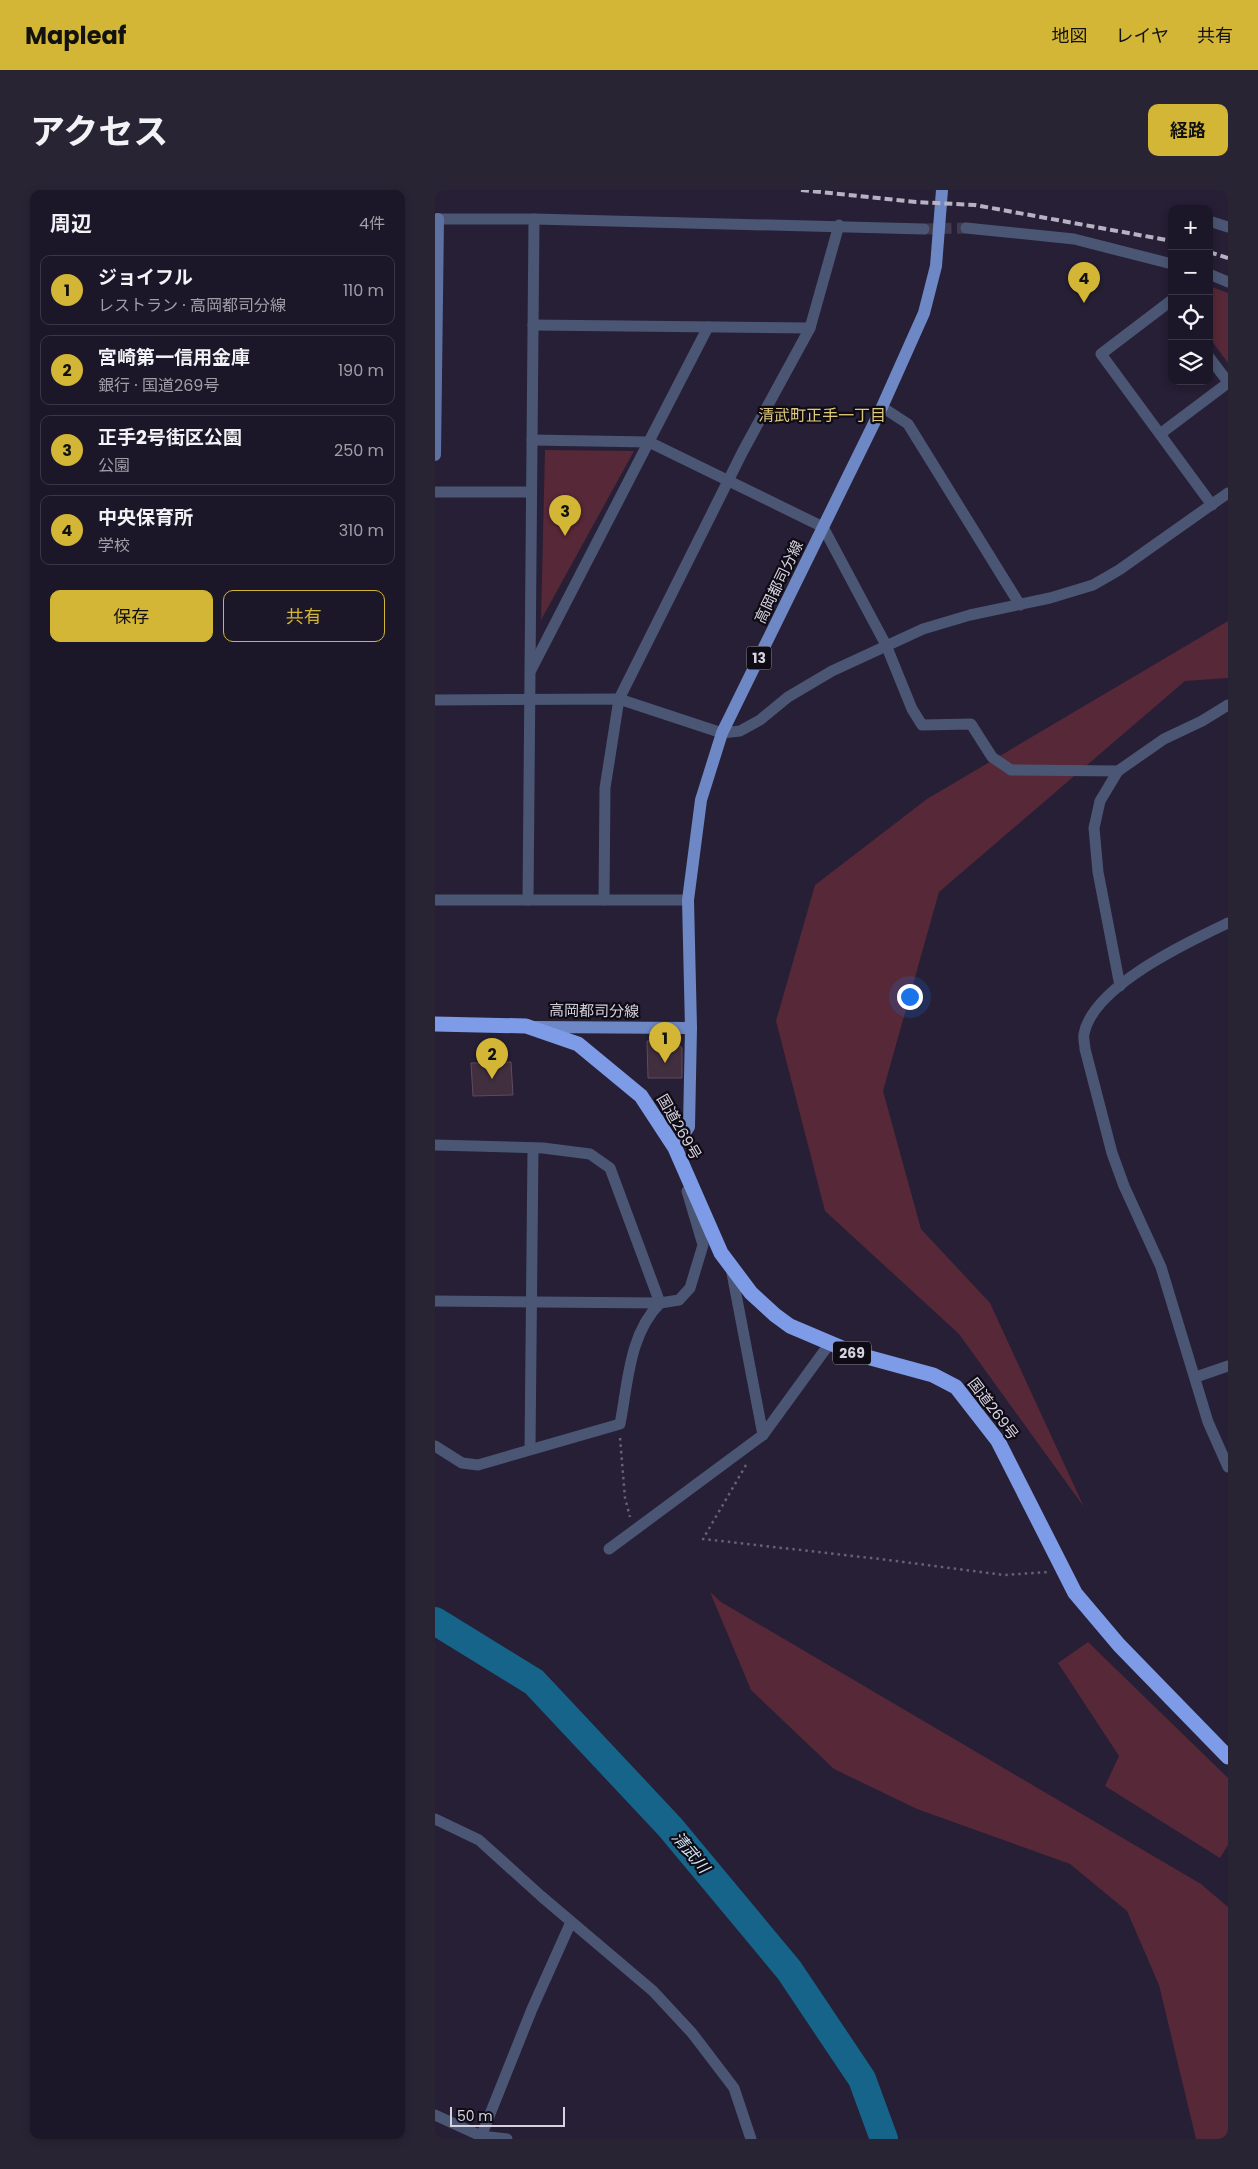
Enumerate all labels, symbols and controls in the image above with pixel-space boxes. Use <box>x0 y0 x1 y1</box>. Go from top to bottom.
text: Mapleaf <box>25 19 126 52</box>
text: 地図 <box>1052 23 1088 48</box>
text: レイヤ <box>1116 23 1169 48</box>
text: 共有 <box>1197 23 1233 48</box>
button: 経路 <box>1148 104 1228 156</box>
text: アクセス <box>30 107 168 156</box>
map controls <box>1168 205 1213 385</box>
button: + <box>1168 205 1213 250</box>
text: 周辺 <box>50 209 92 238</box>
text: 4件 <box>359 212 385 235</box>
button: − <box>1168 250 1213 295</box>
pin: 4 <box>1068 262 1100 303</box>
text: ジョイフル <box>98 264 193 291</box>
text: 1 <box>64 279 70 302</box>
text: 110 m <box>343 279 384 302</box>
text: レストラン · 高岡都司分線 <box>98 294 286 317</box>
button: locate <box>1168 295 1213 340</box>
button: layers <box>1168 340 1213 385</box>
text: 宮崎第一信用金庫 <box>98 344 250 371</box>
text: 2 <box>62 359 72 382</box>
text: 190 m <box>338 359 384 382</box>
text: 銀行 · 国道269号 <box>98 374 219 397</box>
district label: 清武町正手一丁目 <box>758 404 886 427</box>
text: 正手2号街区公園 <box>98 424 242 451</box>
text: 3 <box>62 439 72 462</box>
text: 250 m <box>334 439 384 462</box>
text: 公園 <box>98 454 130 477</box>
pin: 3 <box>549 495 581 536</box>
text: 中央保育所 <box>98 504 193 531</box>
text: 4 <box>62 519 72 542</box>
text: 310 m <box>339 519 384 542</box>
text: 学校 <box>98 534 130 557</box>
street label: 高岡都司分線 <box>749 537 808 627</box>
button: 保存 <box>50 590 213 642</box>
button: 共有 <box>223 590 385 642</box>
road number: 13 <box>747 646 771 669</box>
your location <box>897 984 923 1010</box>
street label: 高岡都司分線 <box>549 999 639 1022</box>
pin: 1 <box>649 1022 681 1063</box>
pin: 2 <box>476 1038 508 1079</box>
street label: 国道269号 <box>652 1090 707 1163</box>
road number: 269 <box>833 1342 871 1364</box>
street label: 国道269号 <box>963 1373 1024 1444</box>
water label: 清武川 <box>666 1827 716 1880</box>
scale bar <box>450 2104 565 2127</box>
text: 50 m <box>457 2106 493 2126</box>

